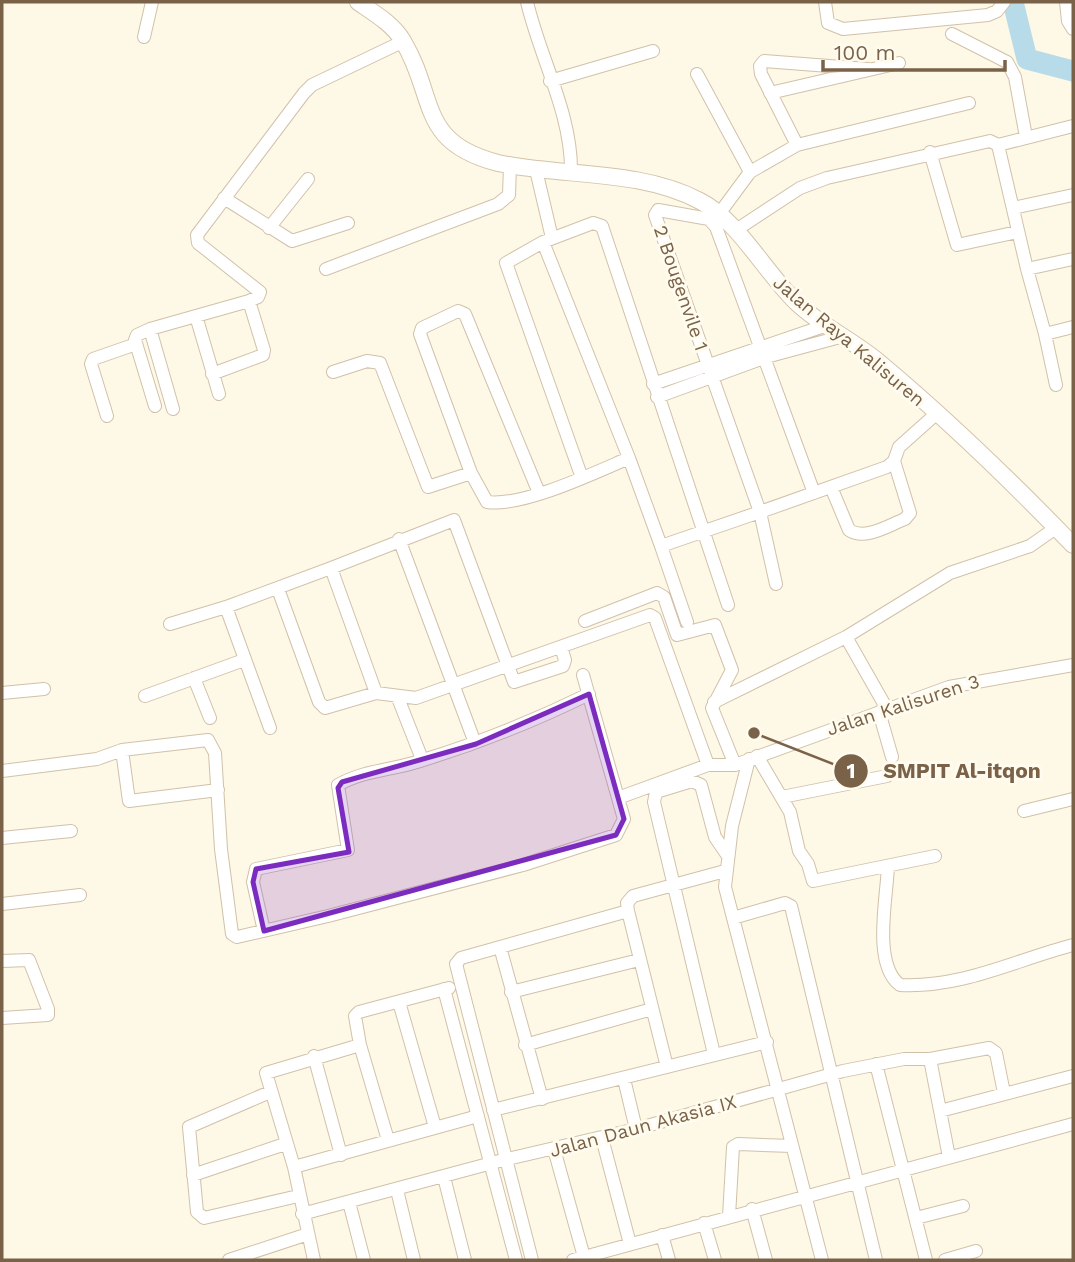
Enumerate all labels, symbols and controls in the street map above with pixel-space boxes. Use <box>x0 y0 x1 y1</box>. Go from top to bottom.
scale bar <box>823 28 1005 72</box>
text: 100 m <box>834 40 896 65</box>
street label: 2 Bougenvile 1 <box>649 222 713 354</box>
street label: Jalan Raya Kalisuren <box>768 271 930 411</box>
street label: Jalan Kalisuren 3 <box>824 669 982 741</box>
callout: SMPIT Al-itqon <box>834 750 1055 792</box>
text: 1 <box>846 758 856 783</box>
text: SMPIT Al-itqon <box>883 758 1041 783</box>
street label: Jalan Daun Akasia IX <box>547 1090 739 1162</box>

